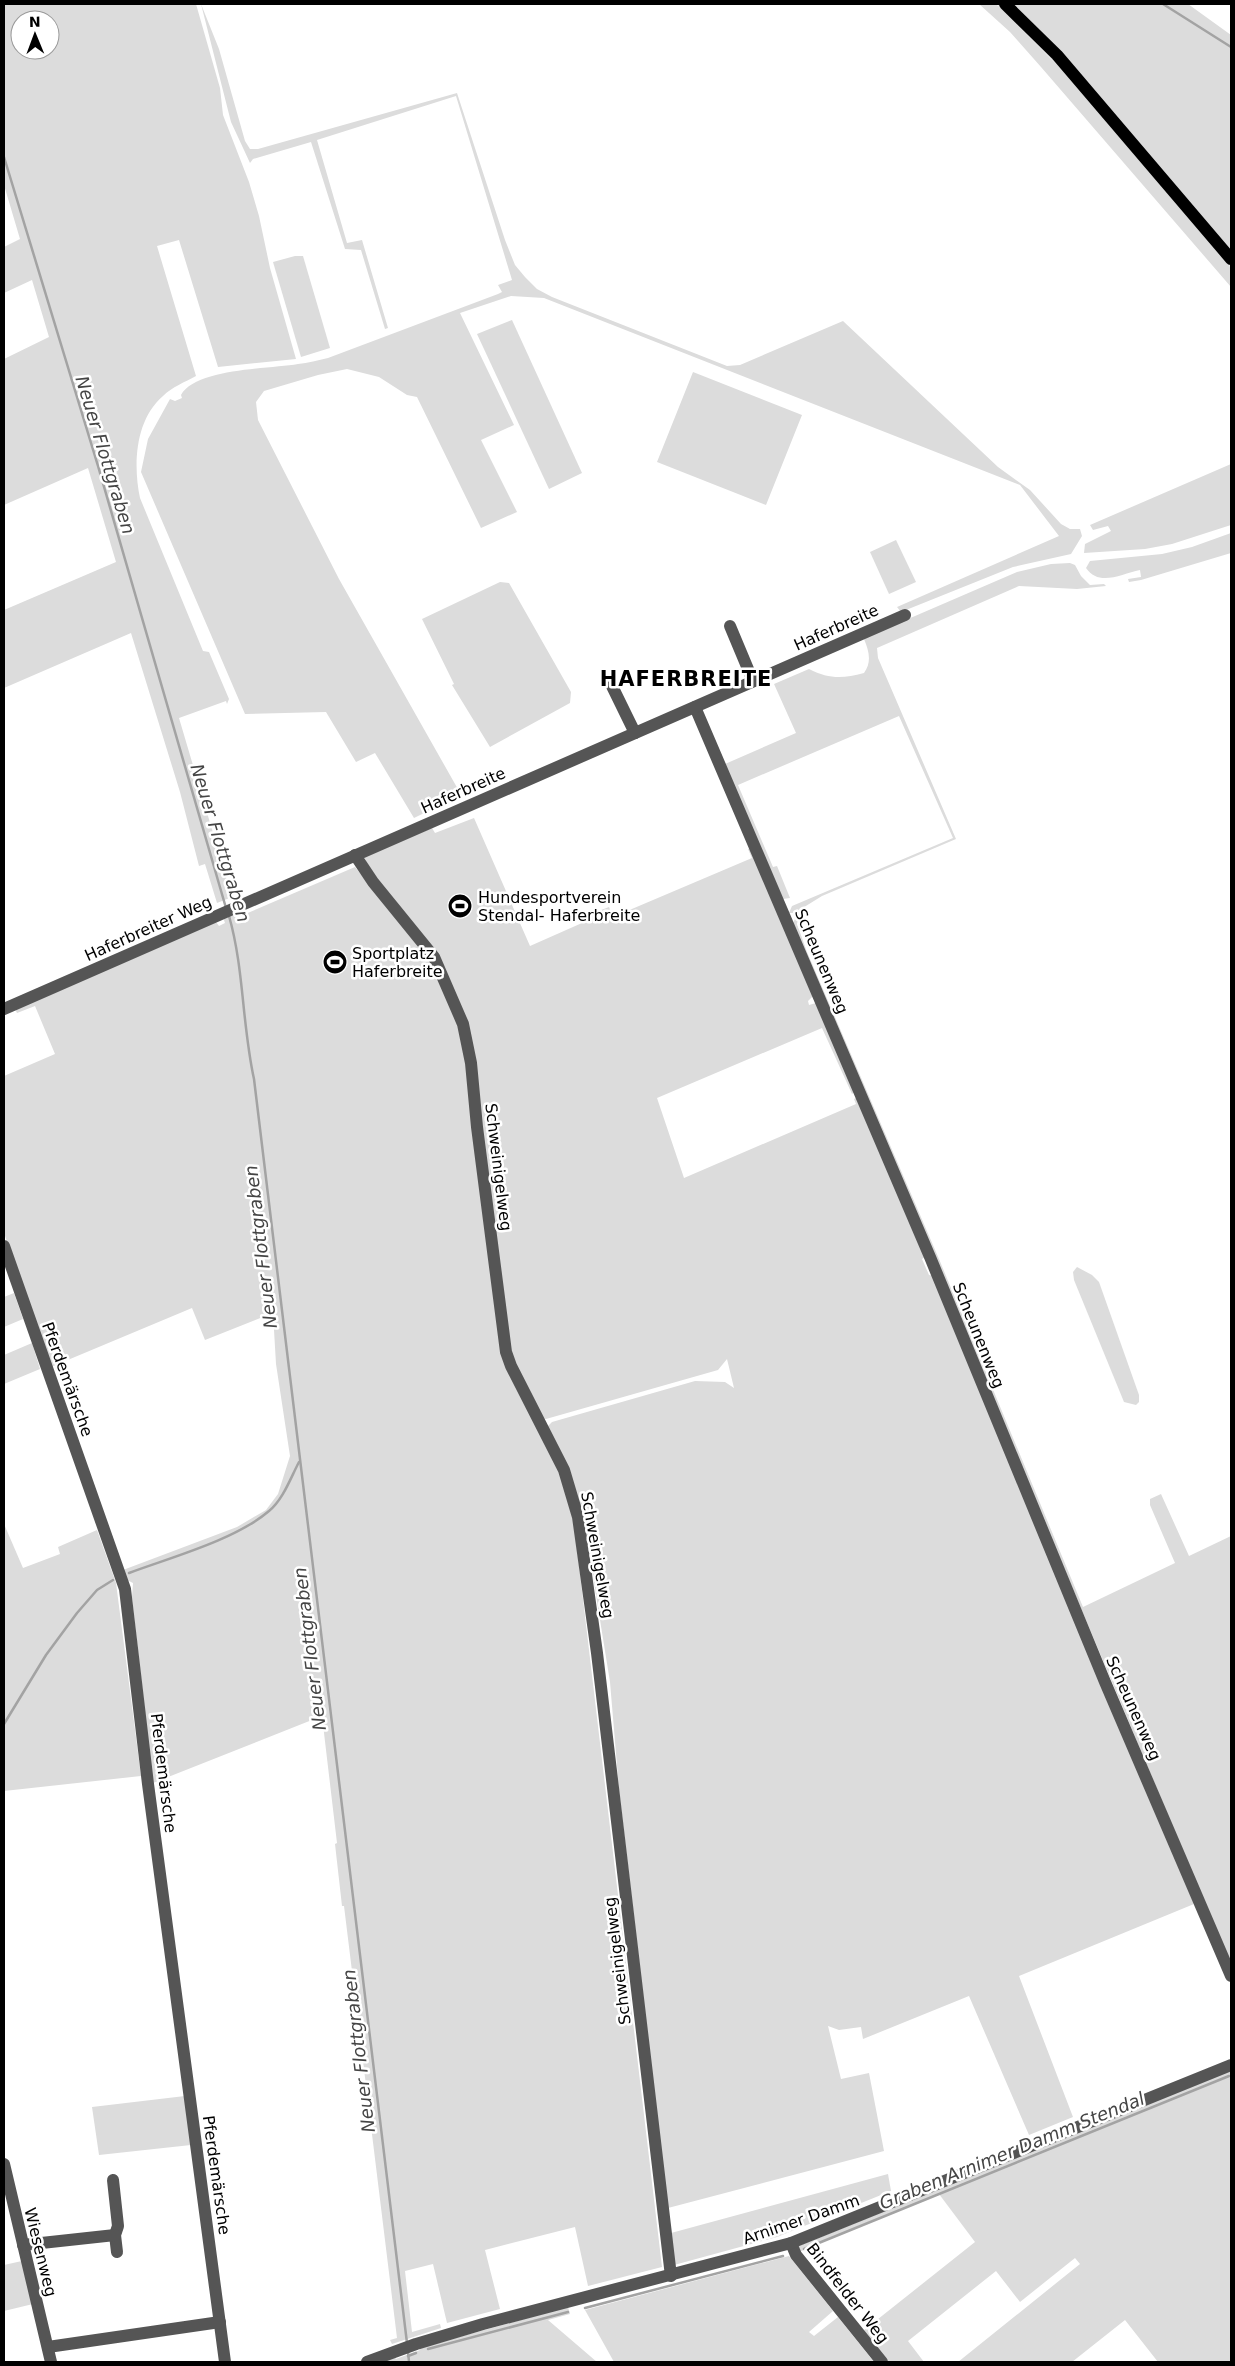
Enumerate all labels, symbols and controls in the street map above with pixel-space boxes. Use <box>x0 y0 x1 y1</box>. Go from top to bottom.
north arrow <box>10 10 60 60</box>
text: N <box>29 14 41 30</box>
water label: Neuer Flottgraben <box>71 373 140 537</box>
street label: Haferbreite <box>791 600 881 655</box>
district label: HAFERBREITE <box>600 667 772 691</box>
water label: Neuer Flottgraben <box>186 761 255 925</box>
street label: Haferbreite <box>418 763 508 818</box>
place label: Hundesportverein Stendal- Haferbreite <box>478 888 640 925</box>
street label: Haferbreiter Weg <box>82 892 215 965</box>
sports icon: Hundesportverein Stendal- Haferbreite <box>447 893 473 919</box>
street label: Scheunenweg <box>791 906 852 1017</box>
place label: Sportplatz Haferbreite <box>352 944 443 981</box>
sports icon: Sportplatz Haferbreite <box>322 949 348 975</box>
street label: Schweinigelweg <box>481 1102 516 1232</box>
water label: Neuer Flottgraben <box>240 1164 281 1330</box>
street label: Scheunenweg <box>949 1280 1008 1391</box>
street label: Pferdemärsche <box>38 1319 97 1439</box>
street label: Schweinigelweg <box>577 1490 618 1620</box>
water label: Neuer Flottgraben <box>289 1566 330 1732</box>
street label: Scheunenweg <box>1102 1653 1165 1763</box>
street label: Pferdemärsche <box>147 1712 180 1834</box>
street label: Schweinigelweg <box>600 1896 635 2026</box>
water label: Neuer Flottgraben <box>338 1968 379 2134</box>
water label: Graben Arnimer Damm Stendal <box>876 2088 1147 2213</box>
street label: Pferdemärsche <box>199 2114 234 2236</box>
street label: Arnimer Damm <box>740 2191 862 2248</box>
street label: Wiesenweg <box>20 2206 61 2299</box>
street label: Bindfelder Weg <box>803 2239 893 2347</box>

